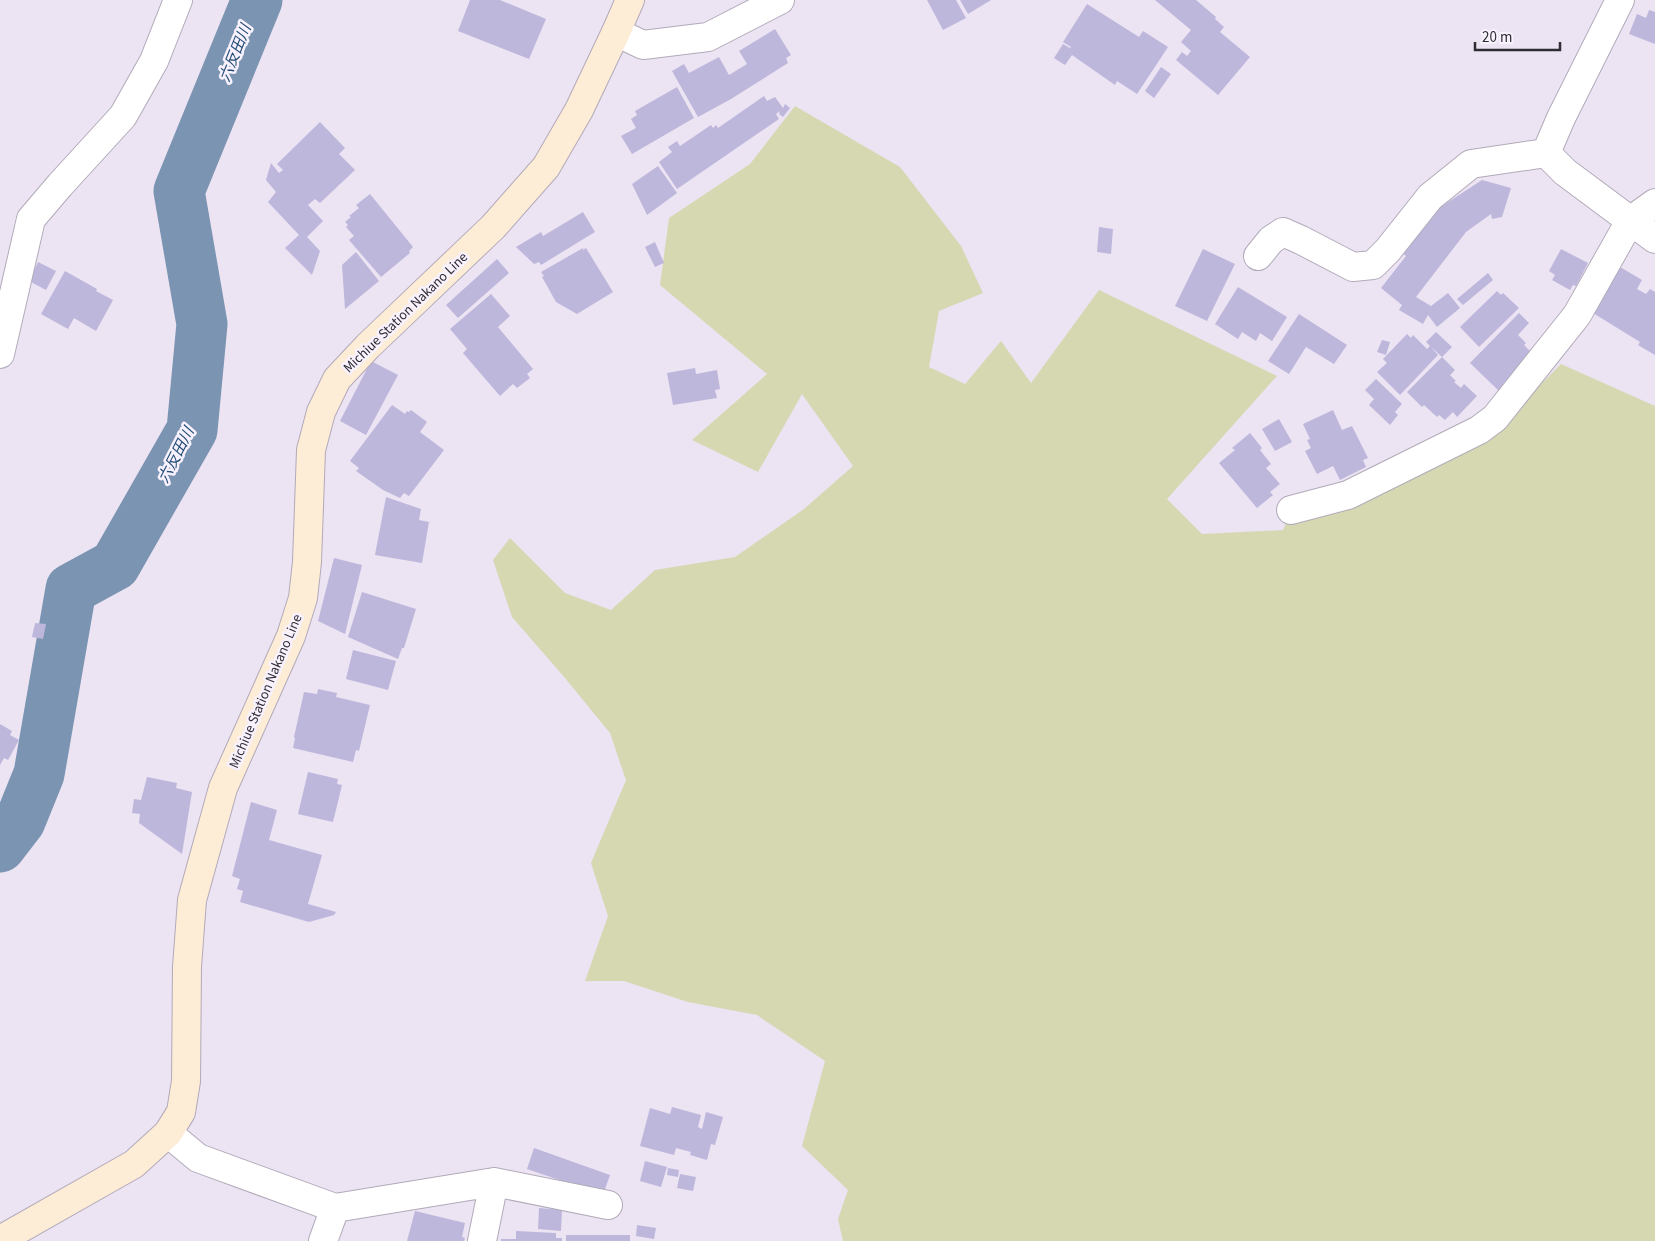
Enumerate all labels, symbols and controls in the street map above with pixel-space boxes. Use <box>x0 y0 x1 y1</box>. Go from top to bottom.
water label: 六反田川 <box>214 20 257 85</box>
scale bar <box>1475 20 1560 52</box>
text: 20 m <box>1482 27 1512 48</box>
street label: Michiue Station Nakano Line <box>339 248 472 378</box>
water label: 六反田川 <box>153 422 200 487</box>
street label: Michiue Station Nakano Line <box>224 611 308 772</box>

